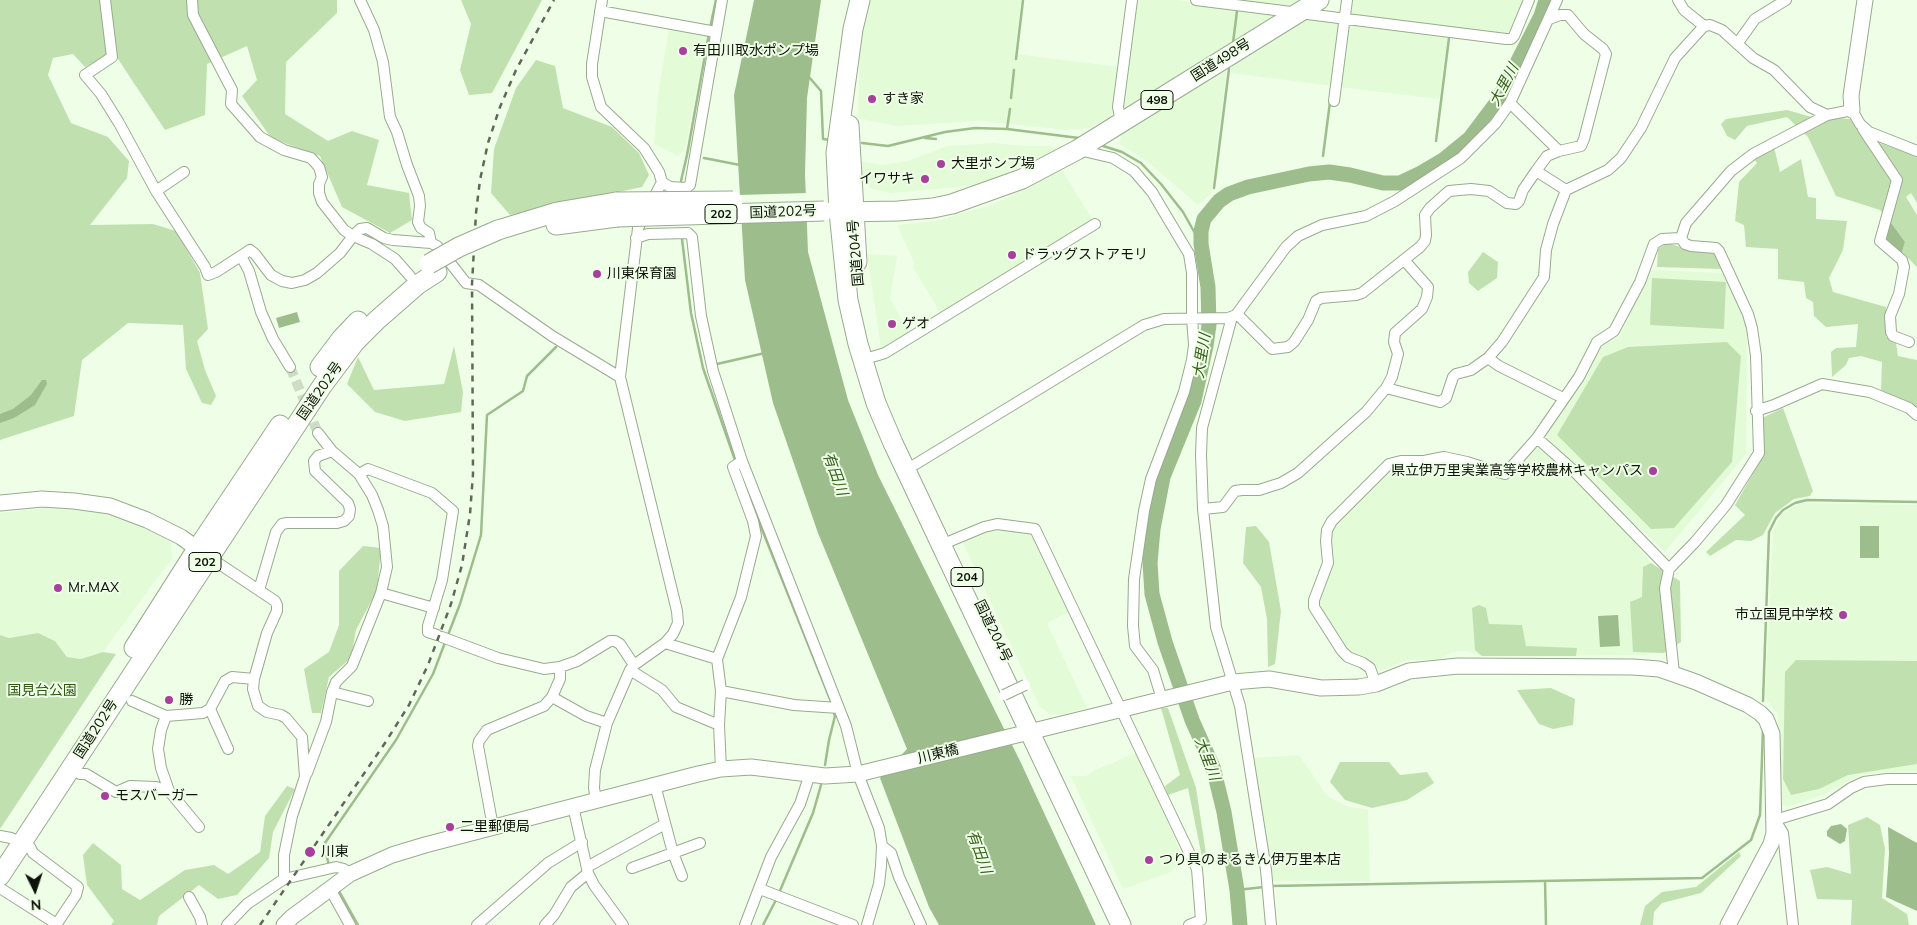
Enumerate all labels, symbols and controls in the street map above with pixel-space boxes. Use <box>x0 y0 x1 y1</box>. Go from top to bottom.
street label: 国道498号 <box>1188 35 1254 85</box>
place label: 有田川取水ポンプ場 <box>693 43 819 59</box>
marker: 有田川取水ポンプ場 <box>677 45 689 57</box>
water label: 大里川 <box>1485 61 1523 109</box>
road number: 498 <box>1141 90 1173 110</box>
place label: すき家 <box>882 91 924 107</box>
marker: すき家 <box>866 93 878 105</box>
place label: 大里ポンプ場 <box>951 156 1035 172</box>
marker: 大里ポンプ場 <box>935 158 947 170</box>
place label: イワサキ <box>859 171 915 187</box>
marker: イワサキ <box>919 173 931 185</box>
street label: 国道202号 <box>749 202 817 222</box>
road number: 202 <box>705 204 737 223</box>
street label: 国道204号 <box>845 219 867 287</box>
place label: ドラッグストアモリ <box>1022 247 1148 263</box>
marker: ドラッグストアモリ <box>1006 249 1018 261</box>
place label: 川東保育園 <box>607 266 677 282</box>
marker: 川東保育園 <box>591 268 603 280</box>
place label: ゲオ <box>902 316 930 332</box>
marker: ゲオ <box>886 318 898 330</box>
water label: 大里川 <box>1190 332 1214 380</box>
street label: 国道202号 <box>294 359 346 423</box>
water label: 有田川 <box>819 450 851 498</box>
place label: 県立伊万里実業高等学校農林キャンパス <box>1391 463 1643 479</box>
marker: 県立伊万里実業高等学校農林キャンパス <box>1647 465 1659 477</box>
road number: 202 <box>189 552 221 572</box>
road number: 204 <box>951 568 983 586</box>
place label: Mr.MAX <box>68 580 119 596</box>
marker: Mr.MAX <box>52 582 64 594</box>
street label: 国道204号 <box>971 597 1015 665</box>
place label: 市立国見中学校 <box>1735 607 1833 623</box>
marker: 市立国見中学校 <box>1837 609 1849 621</box>
park label: 国見台公園 <box>7 683 77 699</box>
place label: 勝 <box>179 692 193 708</box>
marker: 勝 <box>163 694 175 706</box>
street label: 国道202号 <box>71 696 121 762</box>
water label: 大里川 <box>1191 735 1223 783</box>
street label: 川東橋 <box>916 741 960 767</box>
place label: モスバーガー <box>115 788 199 804</box>
marker: モスバーガー <box>99 790 111 802</box>
place label: 二里郵便局 <box>460 819 530 835</box>
marker: 二里郵便局 <box>444 821 456 833</box>
water label: 有田川 <box>963 828 995 876</box>
place label: 川東 <box>321 844 349 860</box>
marker: 川東 <box>303 845 317 859</box>
place label: つり具のまるきん伊万里本店 <box>1159 852 1341 868</box>
marker: つり具のまるきん伊万里本店 <box>1143 854 1155 866</box>
north arrow <box>10 865 60 915</box>
text: N <box>30 896 42 914</box>

